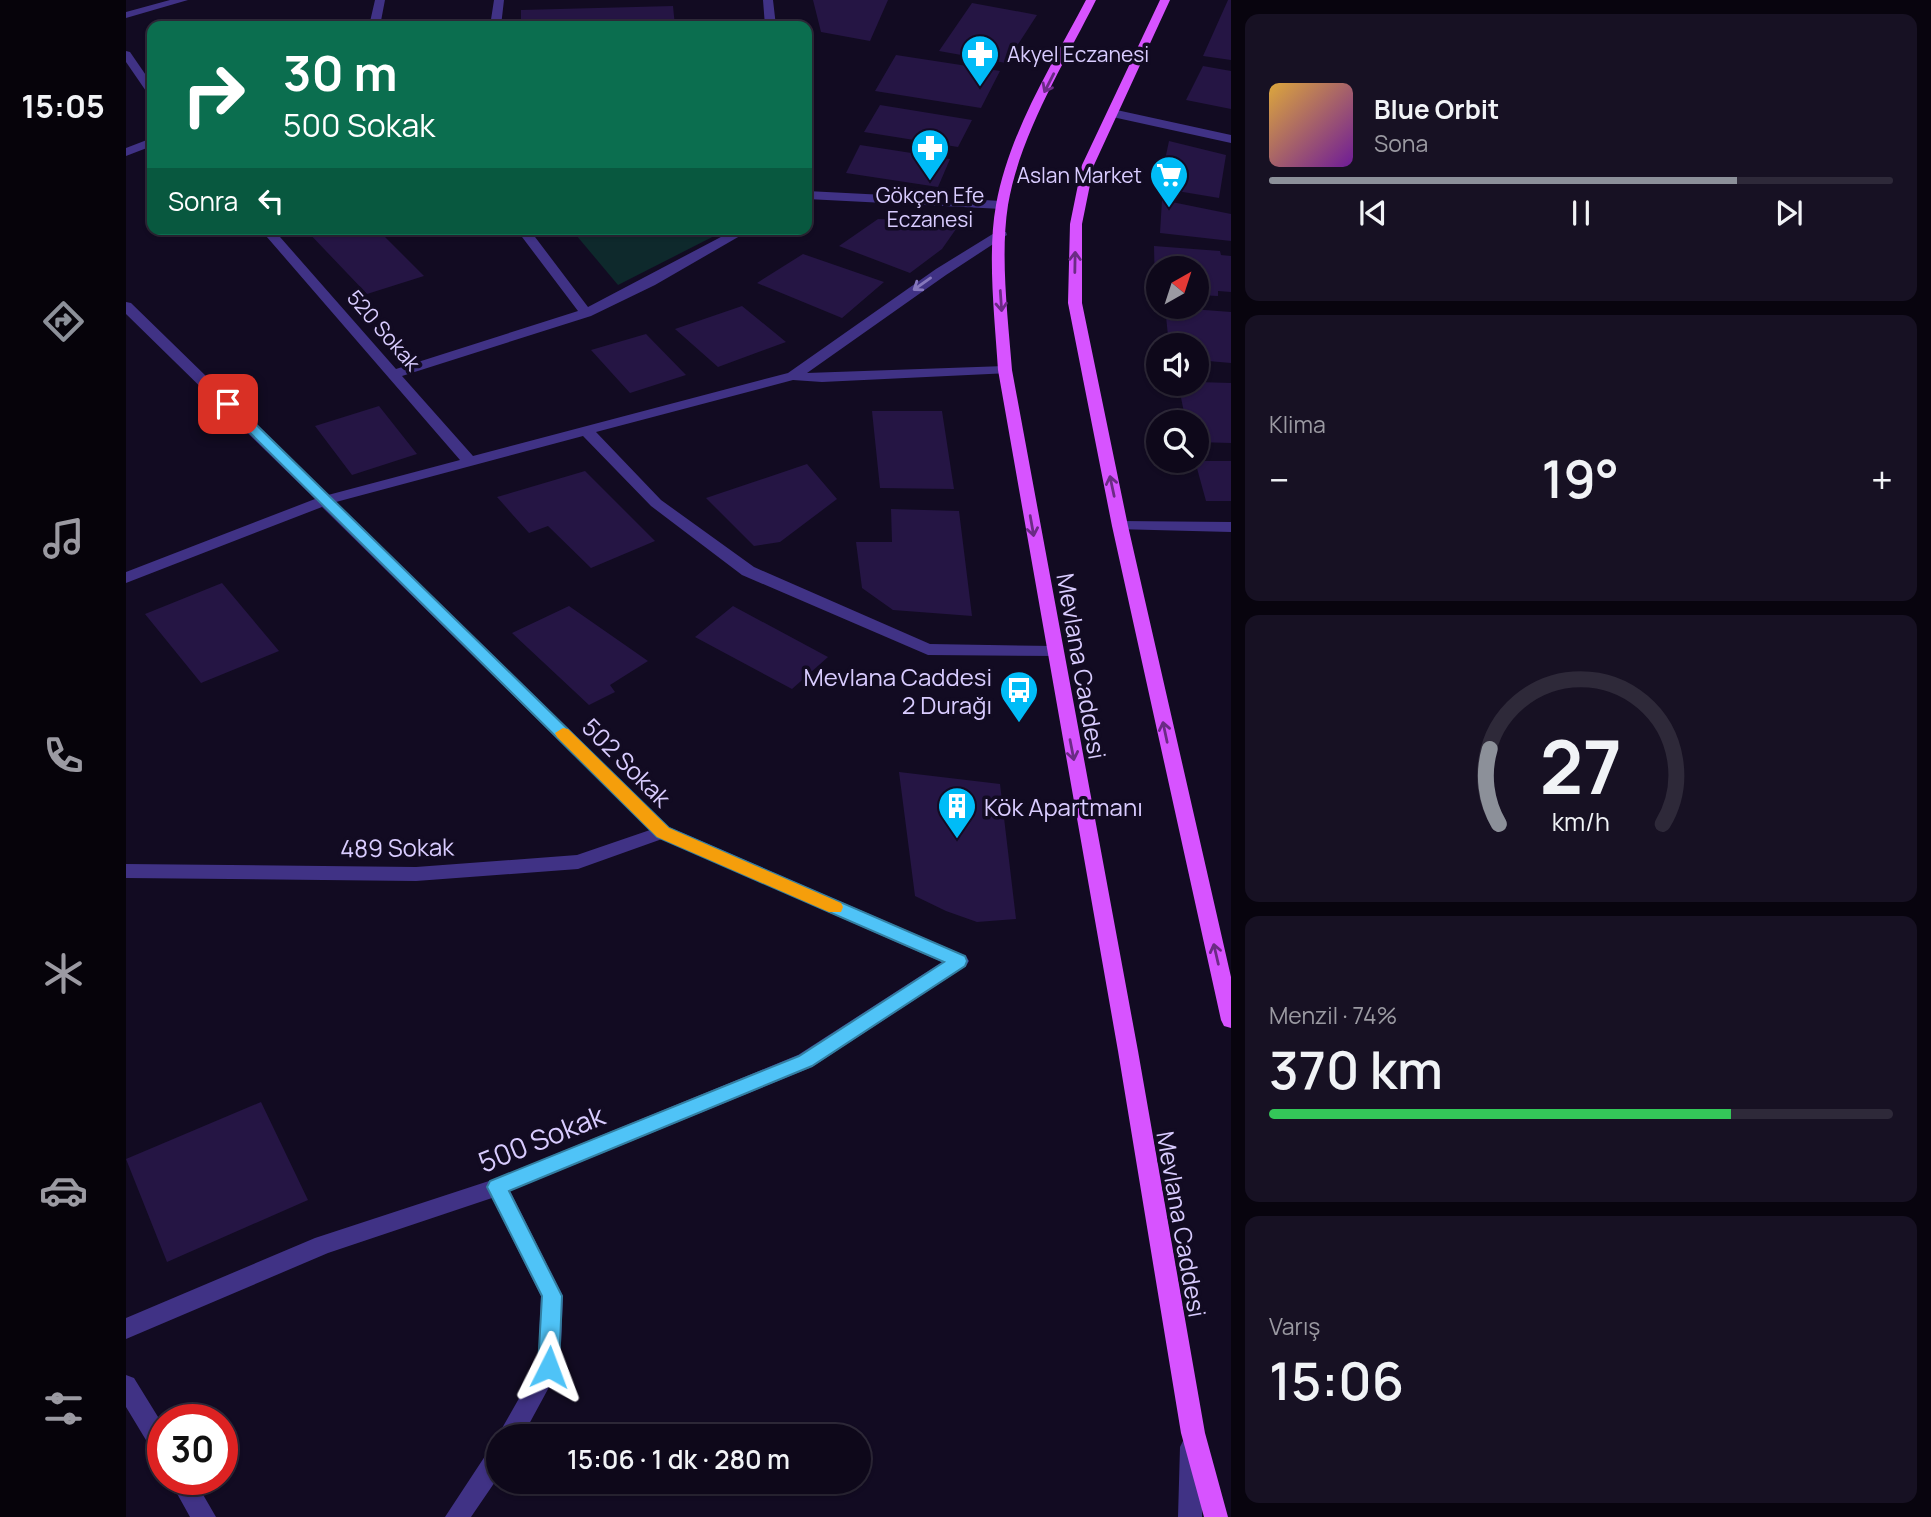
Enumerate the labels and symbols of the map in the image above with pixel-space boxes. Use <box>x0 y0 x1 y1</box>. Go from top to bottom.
pharmacy icon: Akyel Eczanesi <box>959 33 1001 88</box>
place label: Akyel Eczanesi <box>1007 40 1149 68</box>
one-way arrow <box>1042 72 1056 92</box>
pharmacy icon: Gökçen Efe Eczanesi <box>909 127 951 182</box>
supermarket icon: Aslan Market <box>1148 154 1190 209</box>
place label: Aslan Market <box>1017 161 1142 189</box>
place label: Gökçen Efe Eczanesi <box>876 181 984 233</box>
one-way arrow <box>1068 250 1082 273</box>
north arrow <box>1146 256 1209 318</box>
one-way arrow <box>913 277 932 291</box>
street label: 520 Sokak <box>341 284 427 377</box>
one-way arrow <box>995 289 1008 311</box>
pin <box>198 374 258 434</box>
one-way arrow <box>1104 475 1117 497</box>
one-way arrow <box>1026 514 1039 537</box>
street label: Mevlana Caddesi <box>1049 570 1115 762</box>
place label: Mevlana Caddesi 2 Durağı <box>804 660 992 721</box>
bus stop icon: Mevlana Caddesi 2 Durağı <box>998 669 1040 724</box>
street label: 502 Sokak <box>575 710 679 814</box>
one-way arrow <box>1158 721 1172 744</box>
one-way arrow <box>1066 738 1079 761</box>
building icon: Kök Apartmanı <box>936 785 978 840</box>
place label: Kök Apartmanı <box>984 790 1143 823</box>
street label: 489 Sokak <box>340 829 455 864</box>
one-way arrow <box>1208 943 1221 965</box>
street label: 500 Sokak <box>472 1095 611 1181</box>
street label: Mevlana Caddesi <box>1149 1128 1215 1320</box>
position arrow <box>512 1330 586 1404</box>
speed limit sign: 30 <box>147 1404 238 1495</box>

